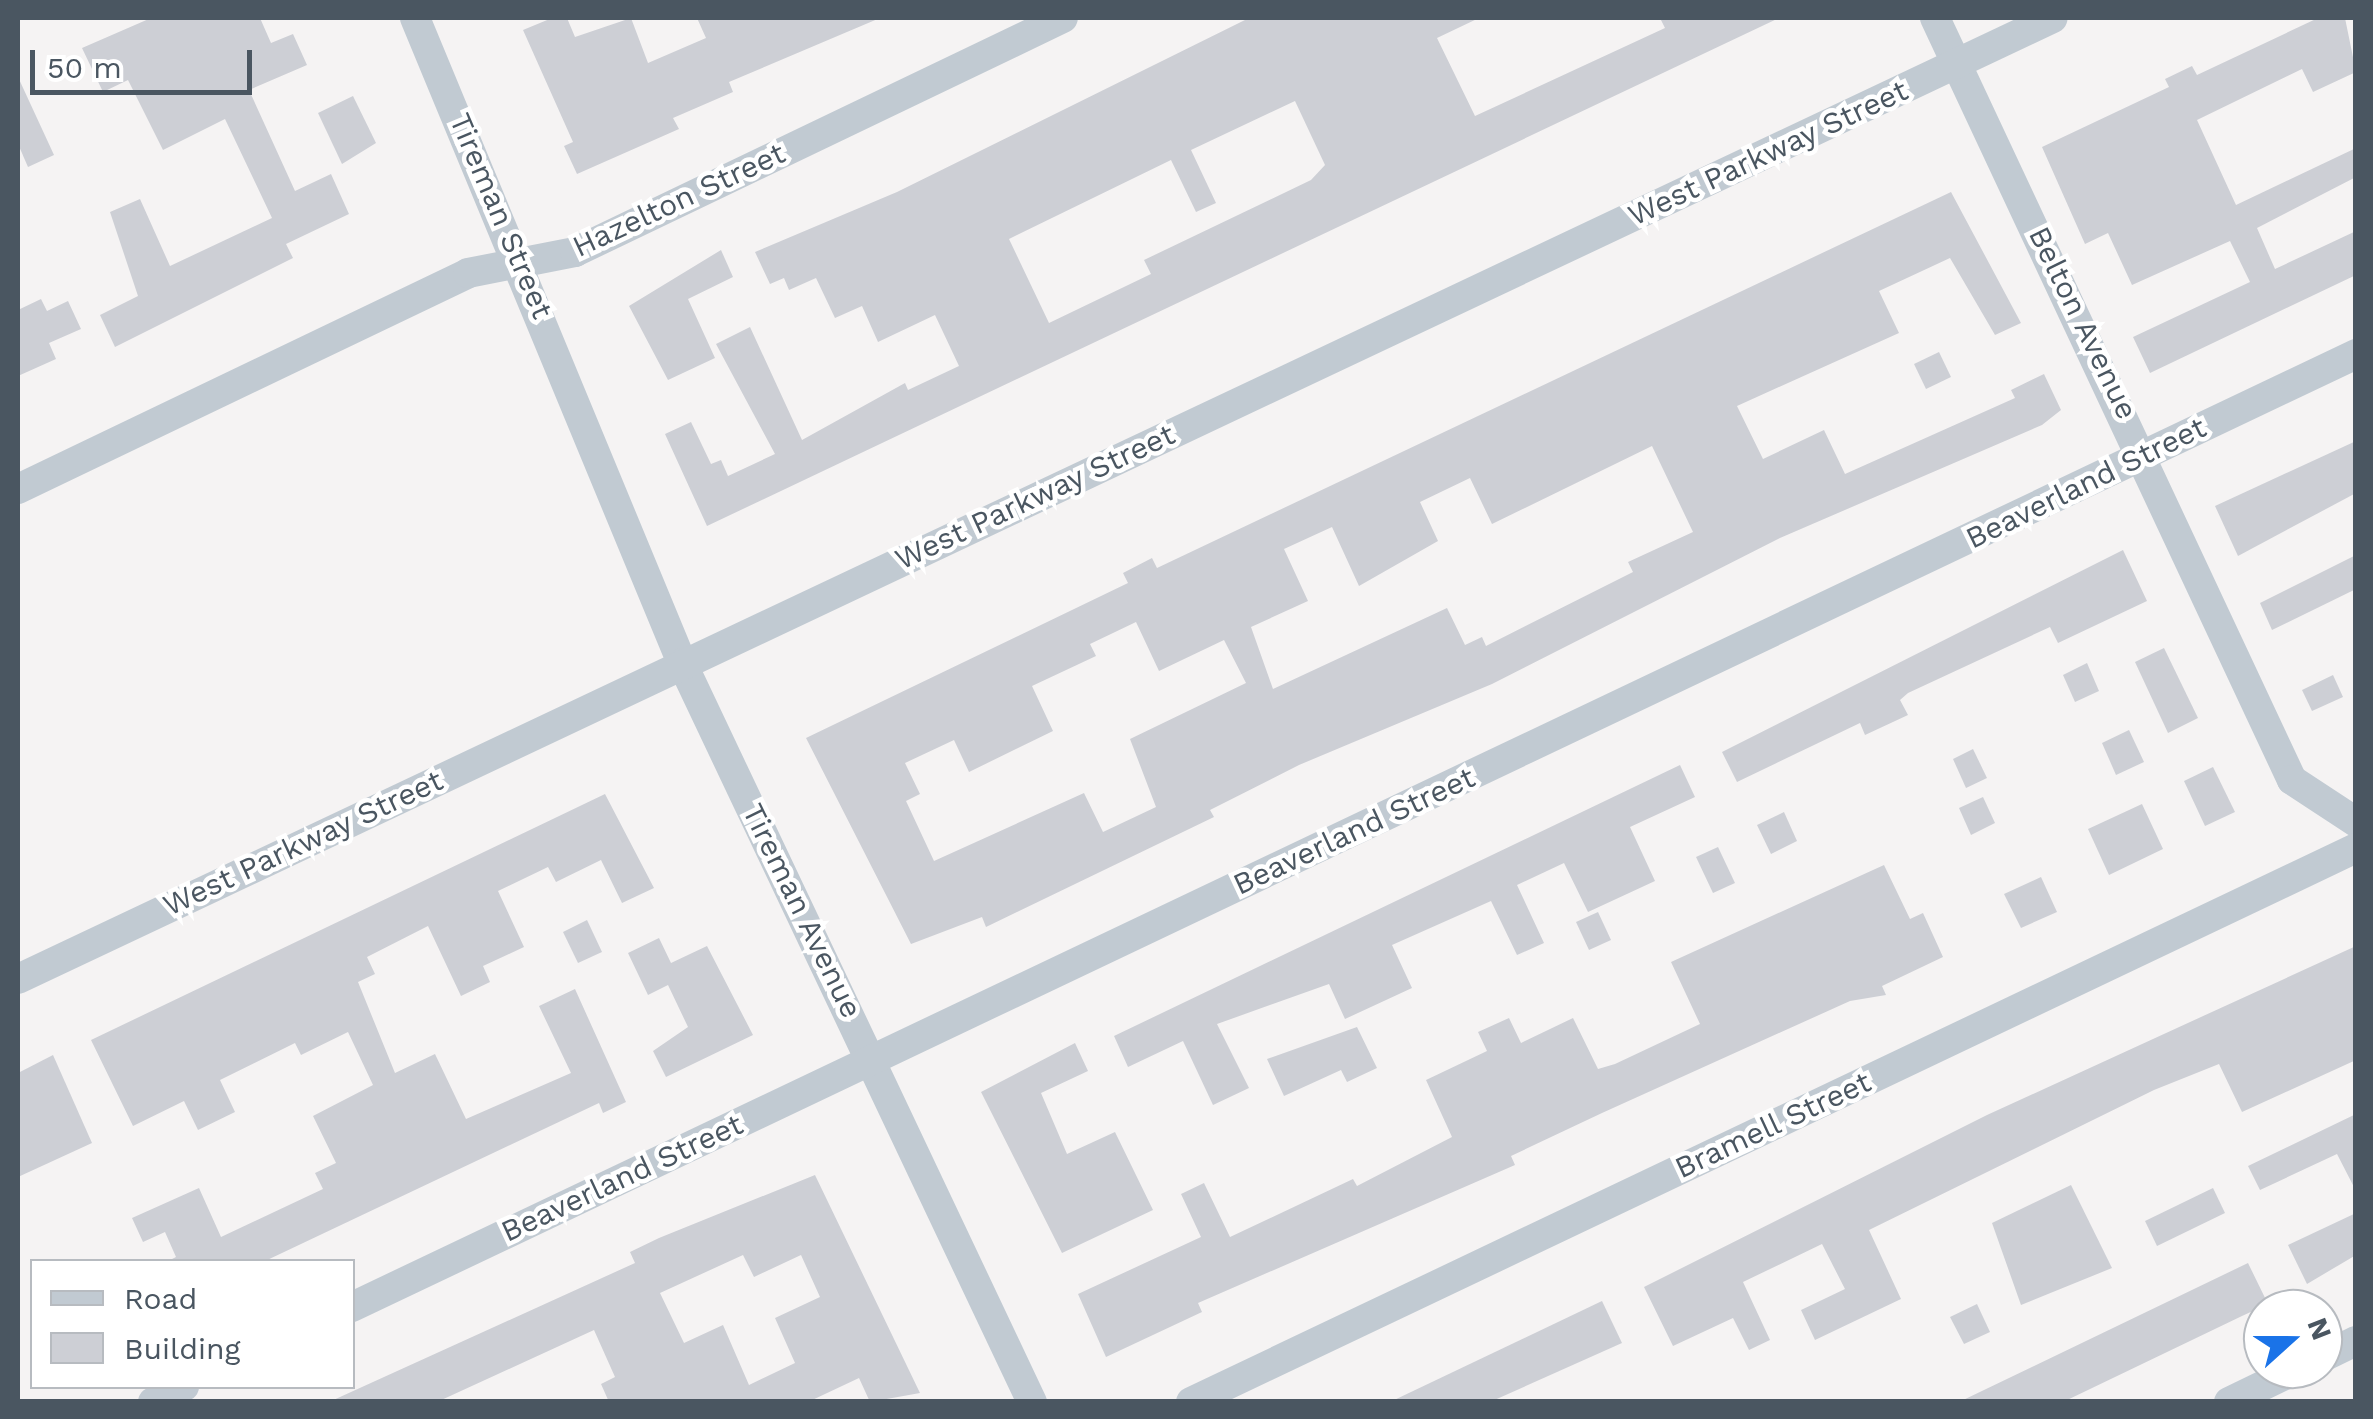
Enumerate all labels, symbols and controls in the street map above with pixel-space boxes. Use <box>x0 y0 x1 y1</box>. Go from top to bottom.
scale bar <box>35 30 258 92</box>
text: 50 m <box>47 50 122 85</box>
street label: West Parkway Street <box>1622 72 1914 234</box>
street label: Tireman Street <box>442 108 560 324</box>
street label: Hazelton Street <box>567 135 791 265</box>
street label: Belton Avenue <box>2021 220 2145 426</box>
street label: Beaverland Street <box>1960 409 2212 557</box>
street label: West Parkway Street <box>889 416 1181 578</box>
street label: Beaverland Street <box>1227 759 1481 903</box>
street label: West Parkway Street <box>157 762 449 924</box>
street label: Tireman Avenue <box>734 797 870 1025</box>
street label: Bramell Street <box>1669 1064 1877 1186</box>
street label: Beaverland Street <box>495 1106 749 1250</box>
legend <box>30 1259 355 1389</box>
text: Road <box>124 1281 197 1316</box>
north arrow <box>2243 1289 2343 1389</box>
text: N <box>2300 1313 2339 1344</box>
text: Building <box>124 1331 241 1366</box>

